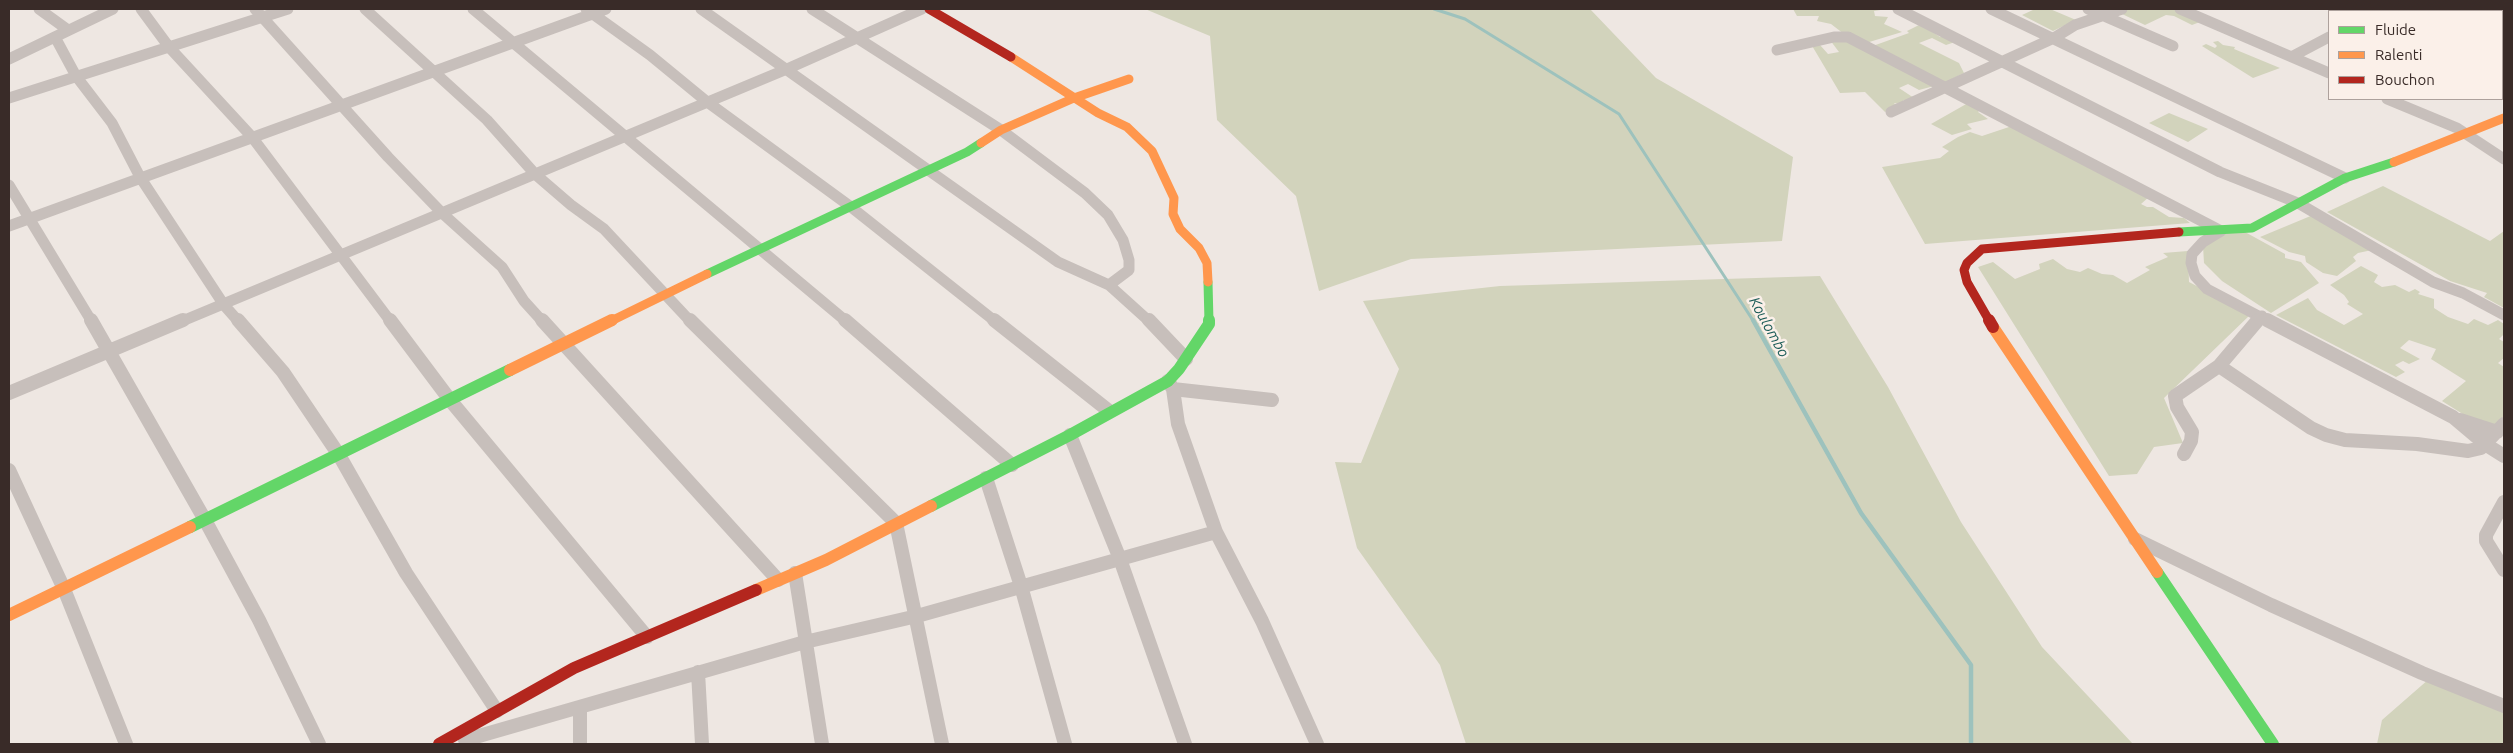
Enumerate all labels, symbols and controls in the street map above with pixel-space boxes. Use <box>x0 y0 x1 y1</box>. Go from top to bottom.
legend <box>2328 10 2503 100</box>
text: Fluide <box>2375 21 2416 38</box>
text: Ralenti <box>2375 46 2422 63</box>
text: Bouchon <box>2375 71 2435 88</box>
water label: Koulombo <box>1745 294 1793 360</box>

